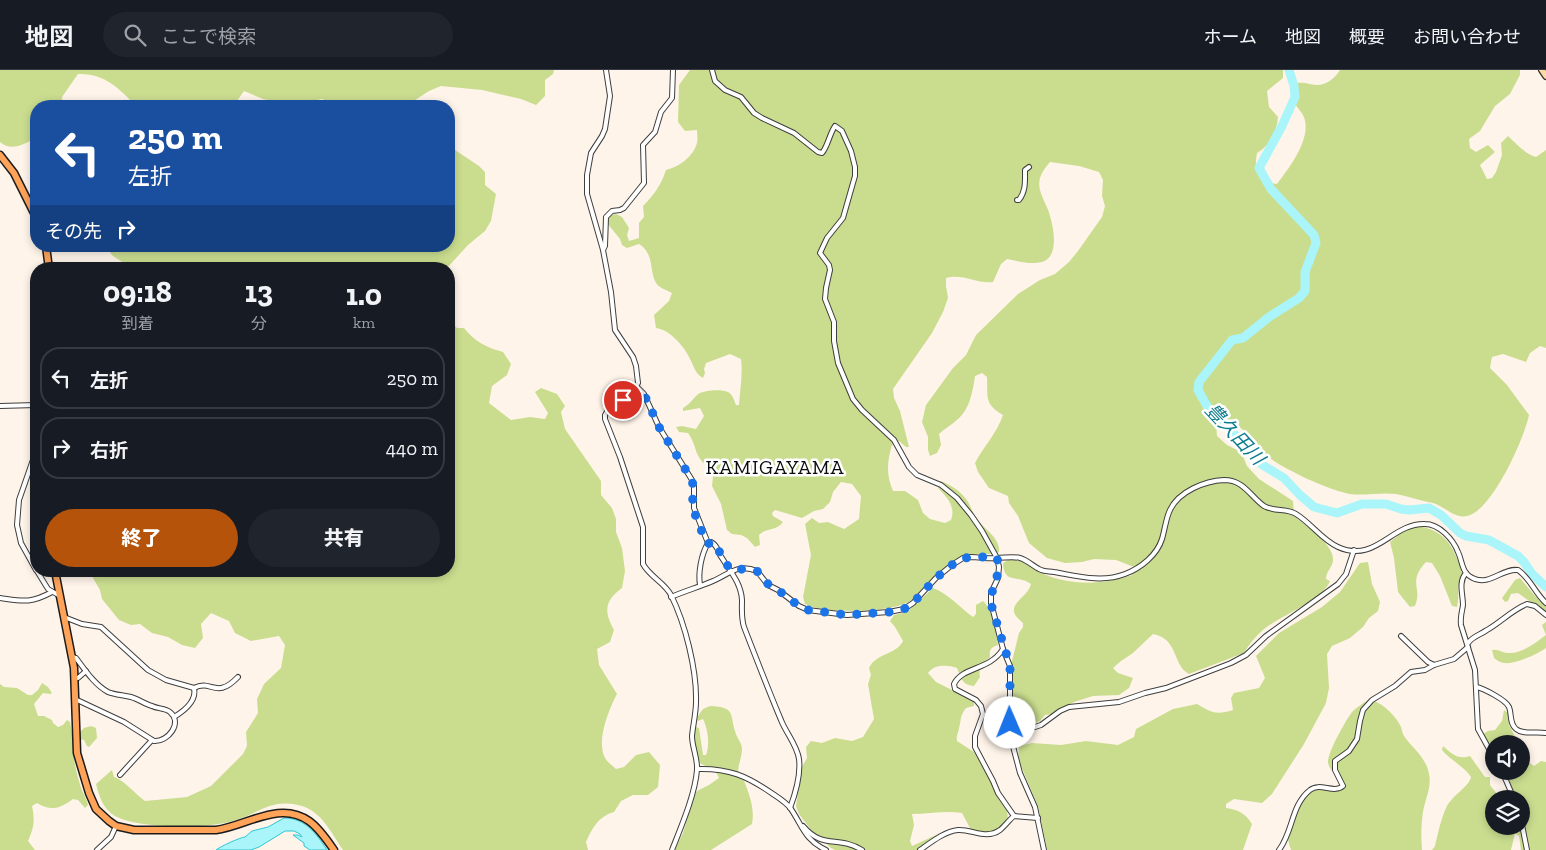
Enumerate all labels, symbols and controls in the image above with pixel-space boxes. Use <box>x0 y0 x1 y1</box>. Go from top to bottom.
search box <box>103 12 453 57</box>
icon: search <box>121 21 149 49</box>
text: 地図 <box>25 22 73 51</box>
text: ここで検索 <box>161 25 256 48</box>
text: ホーム <box>1204 26 1257 48</box>
text: 地図 <box>1285 26 1321 48</box>
text: 概要 <box>1349 26 1385 48</box>
text: お問い合わせ <box>1413 26 1521 48</box>
text: 250 m <box>128 116 222 158</box>
icon: left <box>45 120 110 185</box>
text: 左折 <box>128 163 172 190</box>
icon: right <box>112 215 140 243</box>
text: その先 <box>45 220 102 243</box>
text: 09:18 <box>103 274 172 310</box>
text: 13 <box>245 274 273 310</box>
text: 1.0 <box>346 277 382 313</box>
text: km <box>353 313 375 332</box>
text: 到着 <box>121 314 153 333</box>
text: 分 <box>251 314 267 333</box>
icon: left <box>47 364 75 392</box>
text: 250 m <box>387 367 438 390</box>
text: 左折 <box>90 369 128 392</box>
pin <box>602 379 644 421</box>
icon: arrive <box>609 386 637 414</box>
water label: 豊久田川 <box>1201 398 1271 471</box>
icon: right <box>47 434 75 462</box>
text: 440 m <box>386 437 438 460</box>
text: 右折 <box>90 439 128 462</box>
district label: KAMIGAYAMA <box>705 455 845 479</box>
button: 終了 <box>45 509 238 567</box>
button: 共有 <box>248 509 440 567</box>
position arrow <box>983 696 1035 748</box>
map controls <box>1485 735 1530 835</box>
button: sound <box>1485 735 1530 780</box>
button: layers <box>1485 790 1530 835</box>

